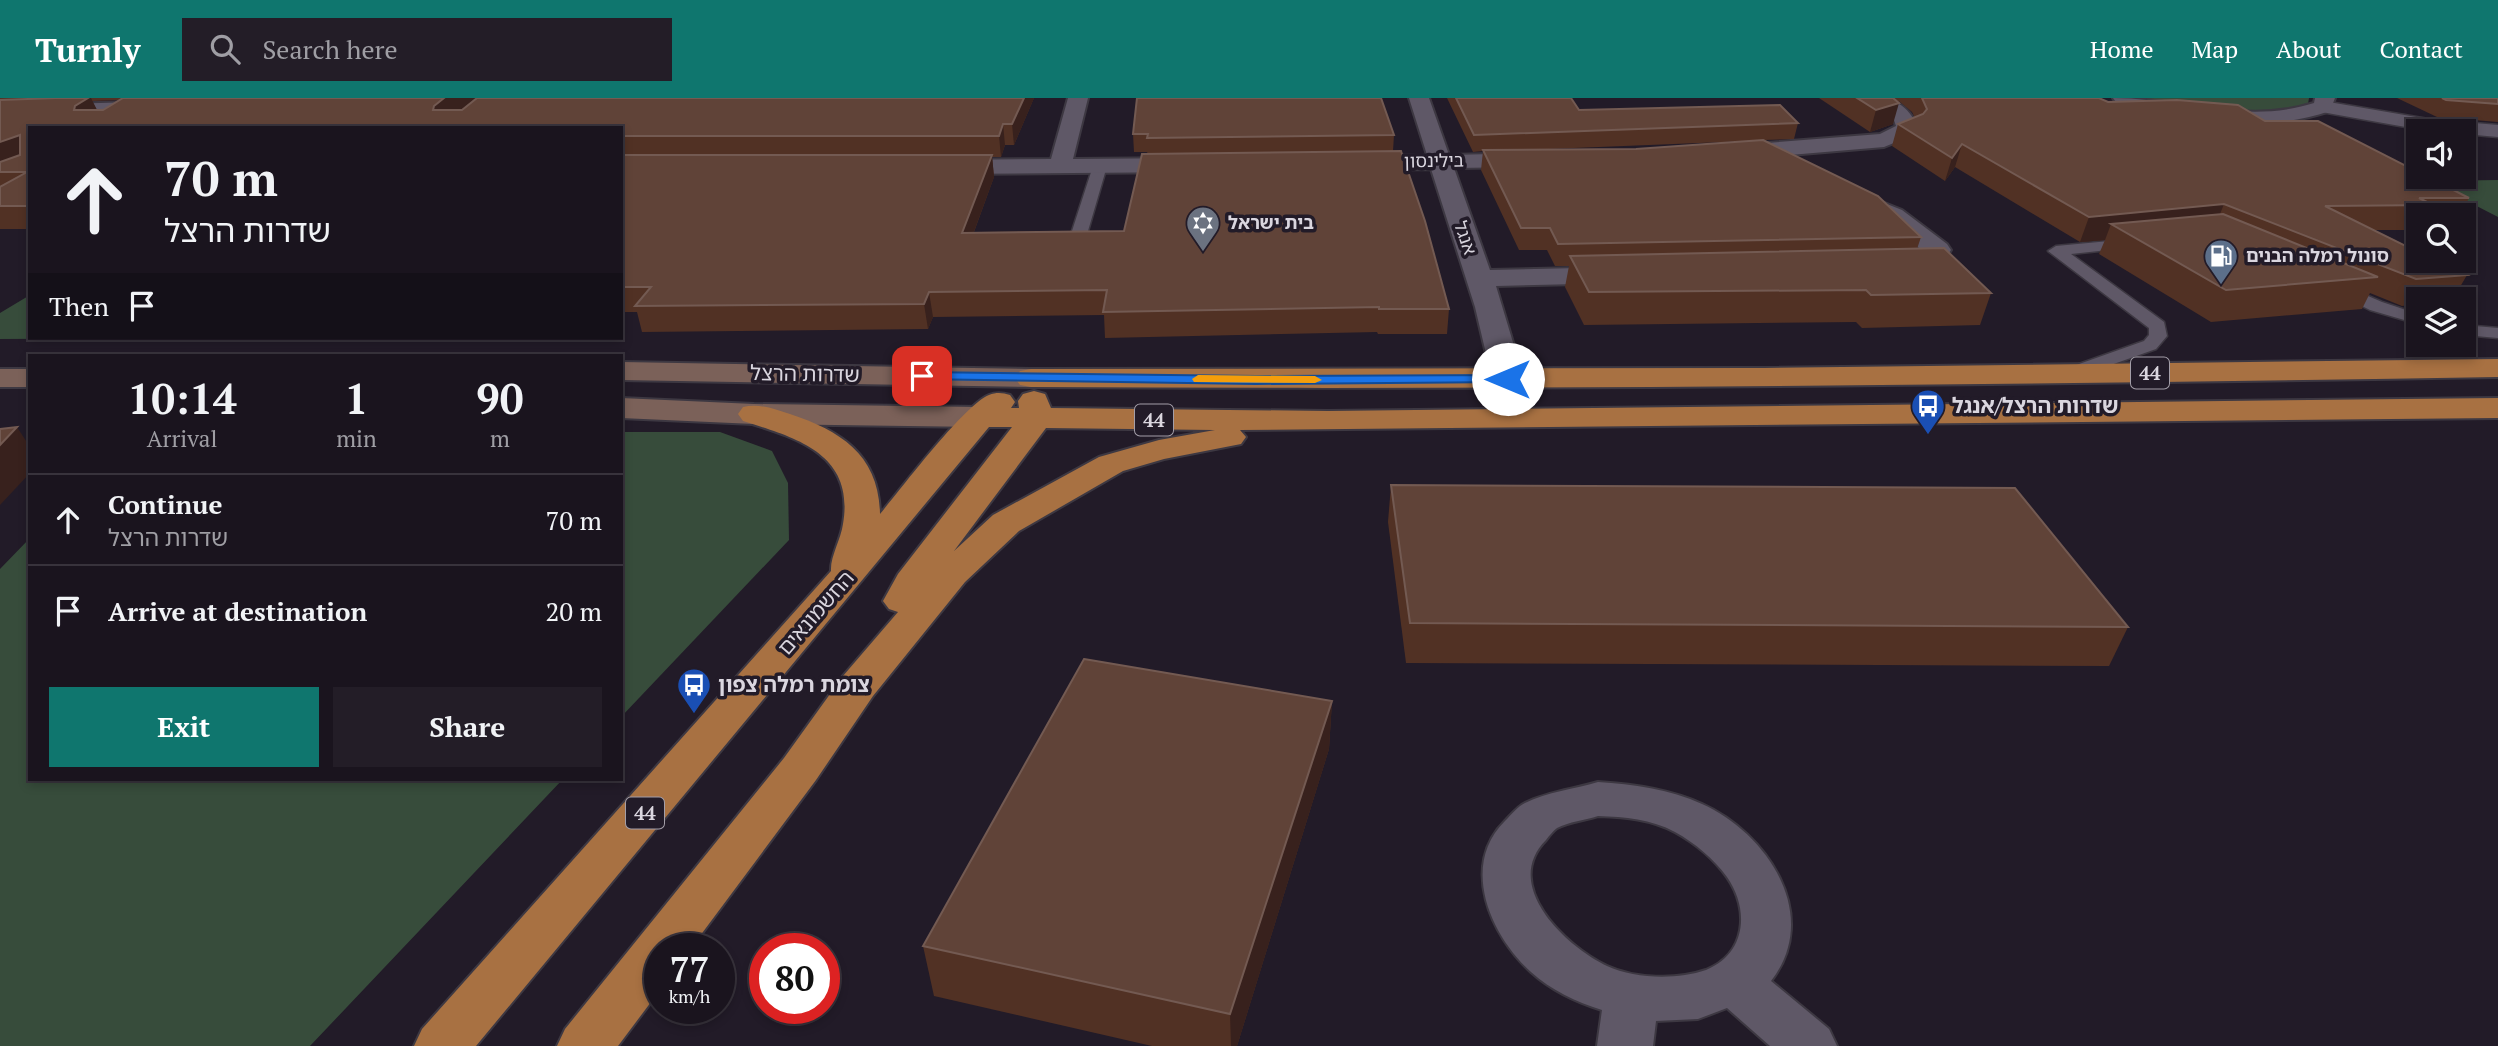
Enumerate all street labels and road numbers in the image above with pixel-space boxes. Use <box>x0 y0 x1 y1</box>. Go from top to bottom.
street label: בילינסון <box>1404 147 1464 173</box>
street label: אנגל <box>1449 218 1483 258</box>
street label: שדרות הרצל <box>750 358 860 388</box>
road number: 44 <box>2131 358 2169 388</box>
road number: 44 <box>1135 404 1173 436</box>
street label: החשמונאים <box>771 564 860 661</box>
road number: 44 <box>626 798 664 828</box>

